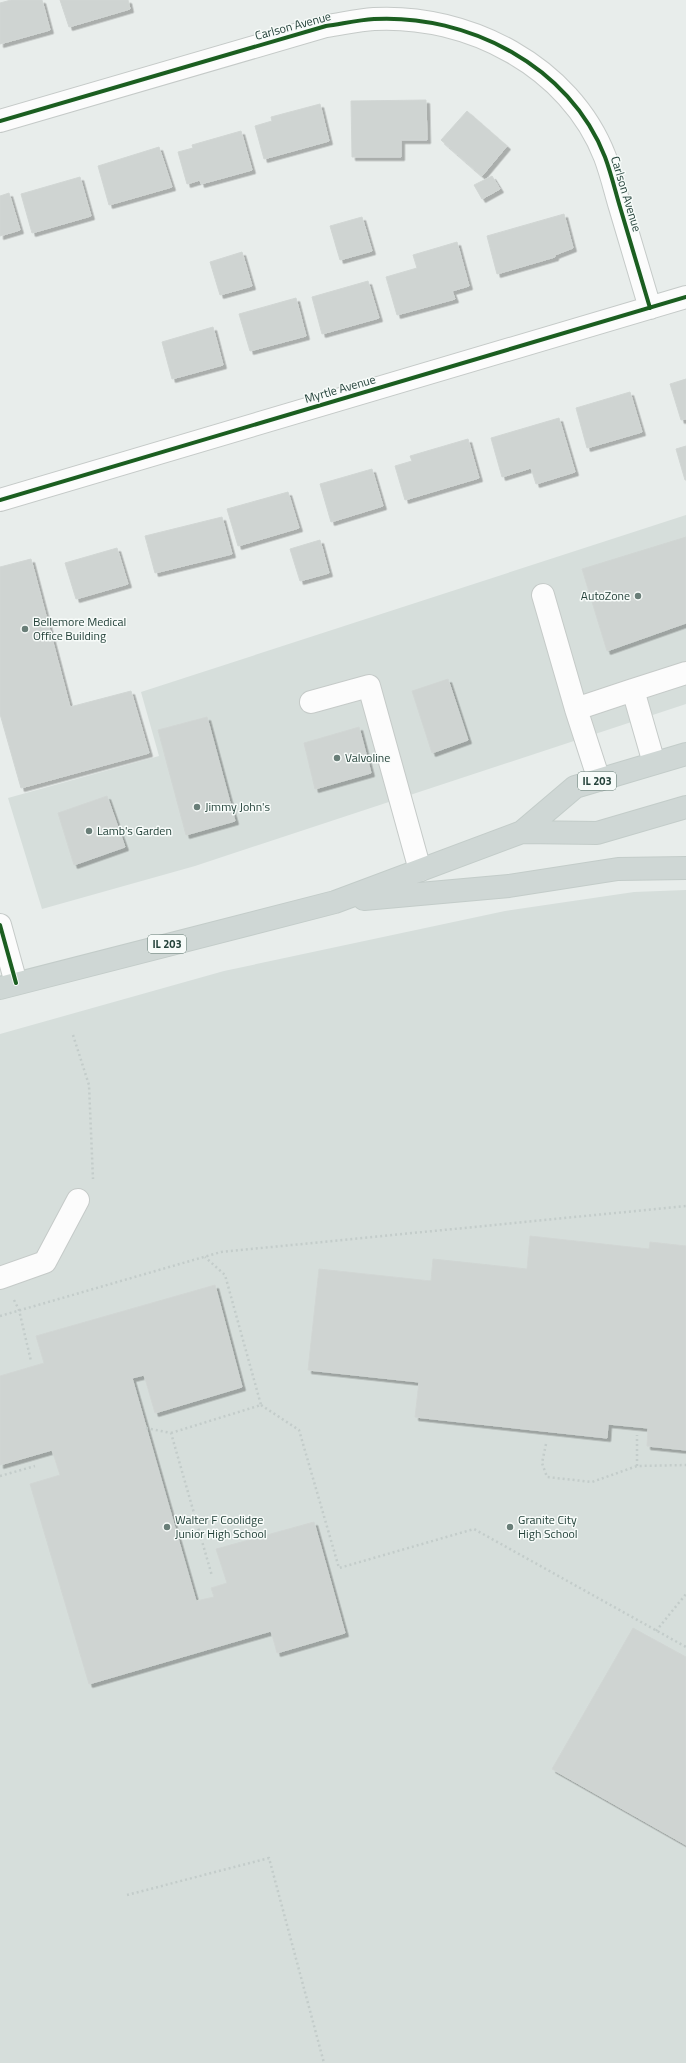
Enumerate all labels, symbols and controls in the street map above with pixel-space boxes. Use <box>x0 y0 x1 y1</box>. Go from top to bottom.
street label: Carlson Avenue <box>253 6 333 45</box>
street label: Carlson Avenue <box>606 154 647 234</box>
street label: Myrtle Avenue <box>302 369 378 408</box>
place label: AutoZone <box>581 586 630 605</box>
marker: AutoZone <box>633 591 643 601</box>
place label: Bellemore Medical Office Building <box>33 612 126 645</box>
marker: Bellemore Medical Office Building <box>20 624 30 634</box>
place label: Valvoline <box>345 748 390 767</box>
marker: Valvoline <box>332 753 342 763</box>
road number: IL 203 <box>578 772 616 790</box>
place label: Jimmy John's <box>205 797 270 816</box>
marker: Jimmy John's <box>192 802 202 812</box>
place label: Lamb's Garden <box>97 821 172 840</box>
marker: Lamb's Garden <box>84 826 94 836</box>
road number: IL 203 <box>148 935 186 953</box>
place label: Walter F Coolidge Junior High School <box>175 1510 267 1543</box>
place label: Granite City High School <box>518 1510 578 1543</box>
marker: Walter F Coolidge Junior High School <box>162 1522 172 1532</box>
marker: Granite City High School <box>505 1522 515 1532</box>

